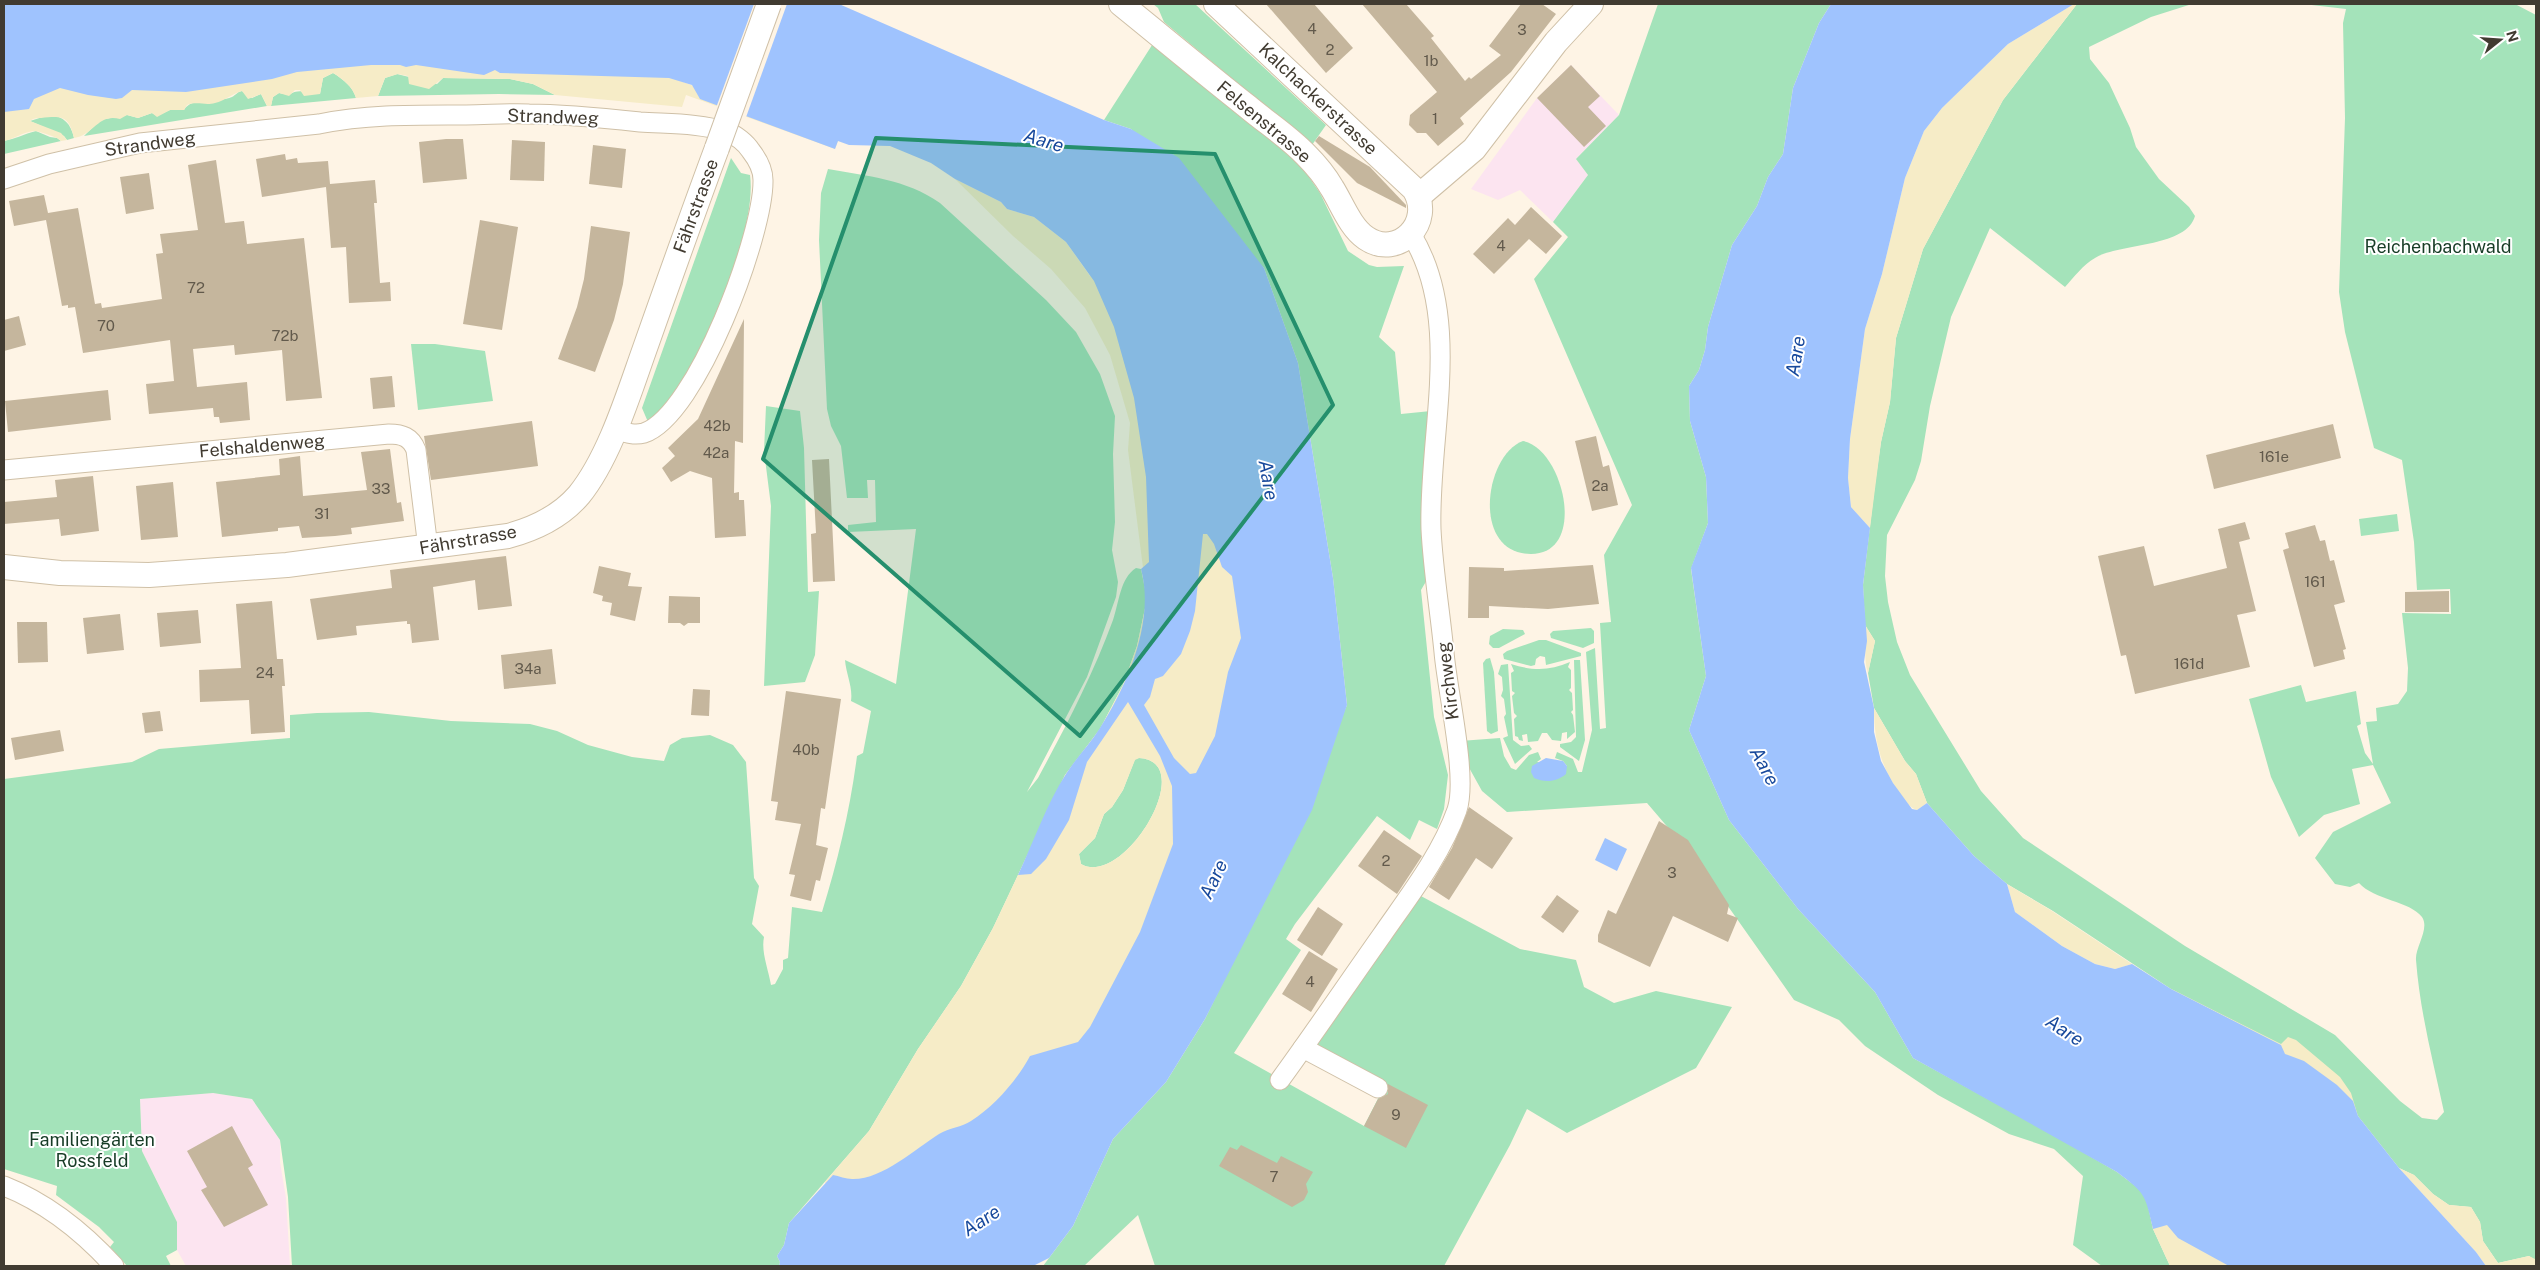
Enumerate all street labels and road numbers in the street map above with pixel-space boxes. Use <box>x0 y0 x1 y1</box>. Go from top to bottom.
street label: Kalchackerstrasse <box>1255 38 1382 159</box>
street label: Felsenstrasse <box>1213 76 1316 167</box>
street label: Strandweg <box>507 104 599 129</box>
street label: Strandweg <box>103 127 197 160</box>
street label: Fährstrasse <box>669 156 722 256</box>
street label: Felshaldenweg <box>198 430 326 461</box>
street label: Fährstrasse <box>417 521 518 558</box>
street label: Kirchweg <box>1432 641 1463 721</box>

